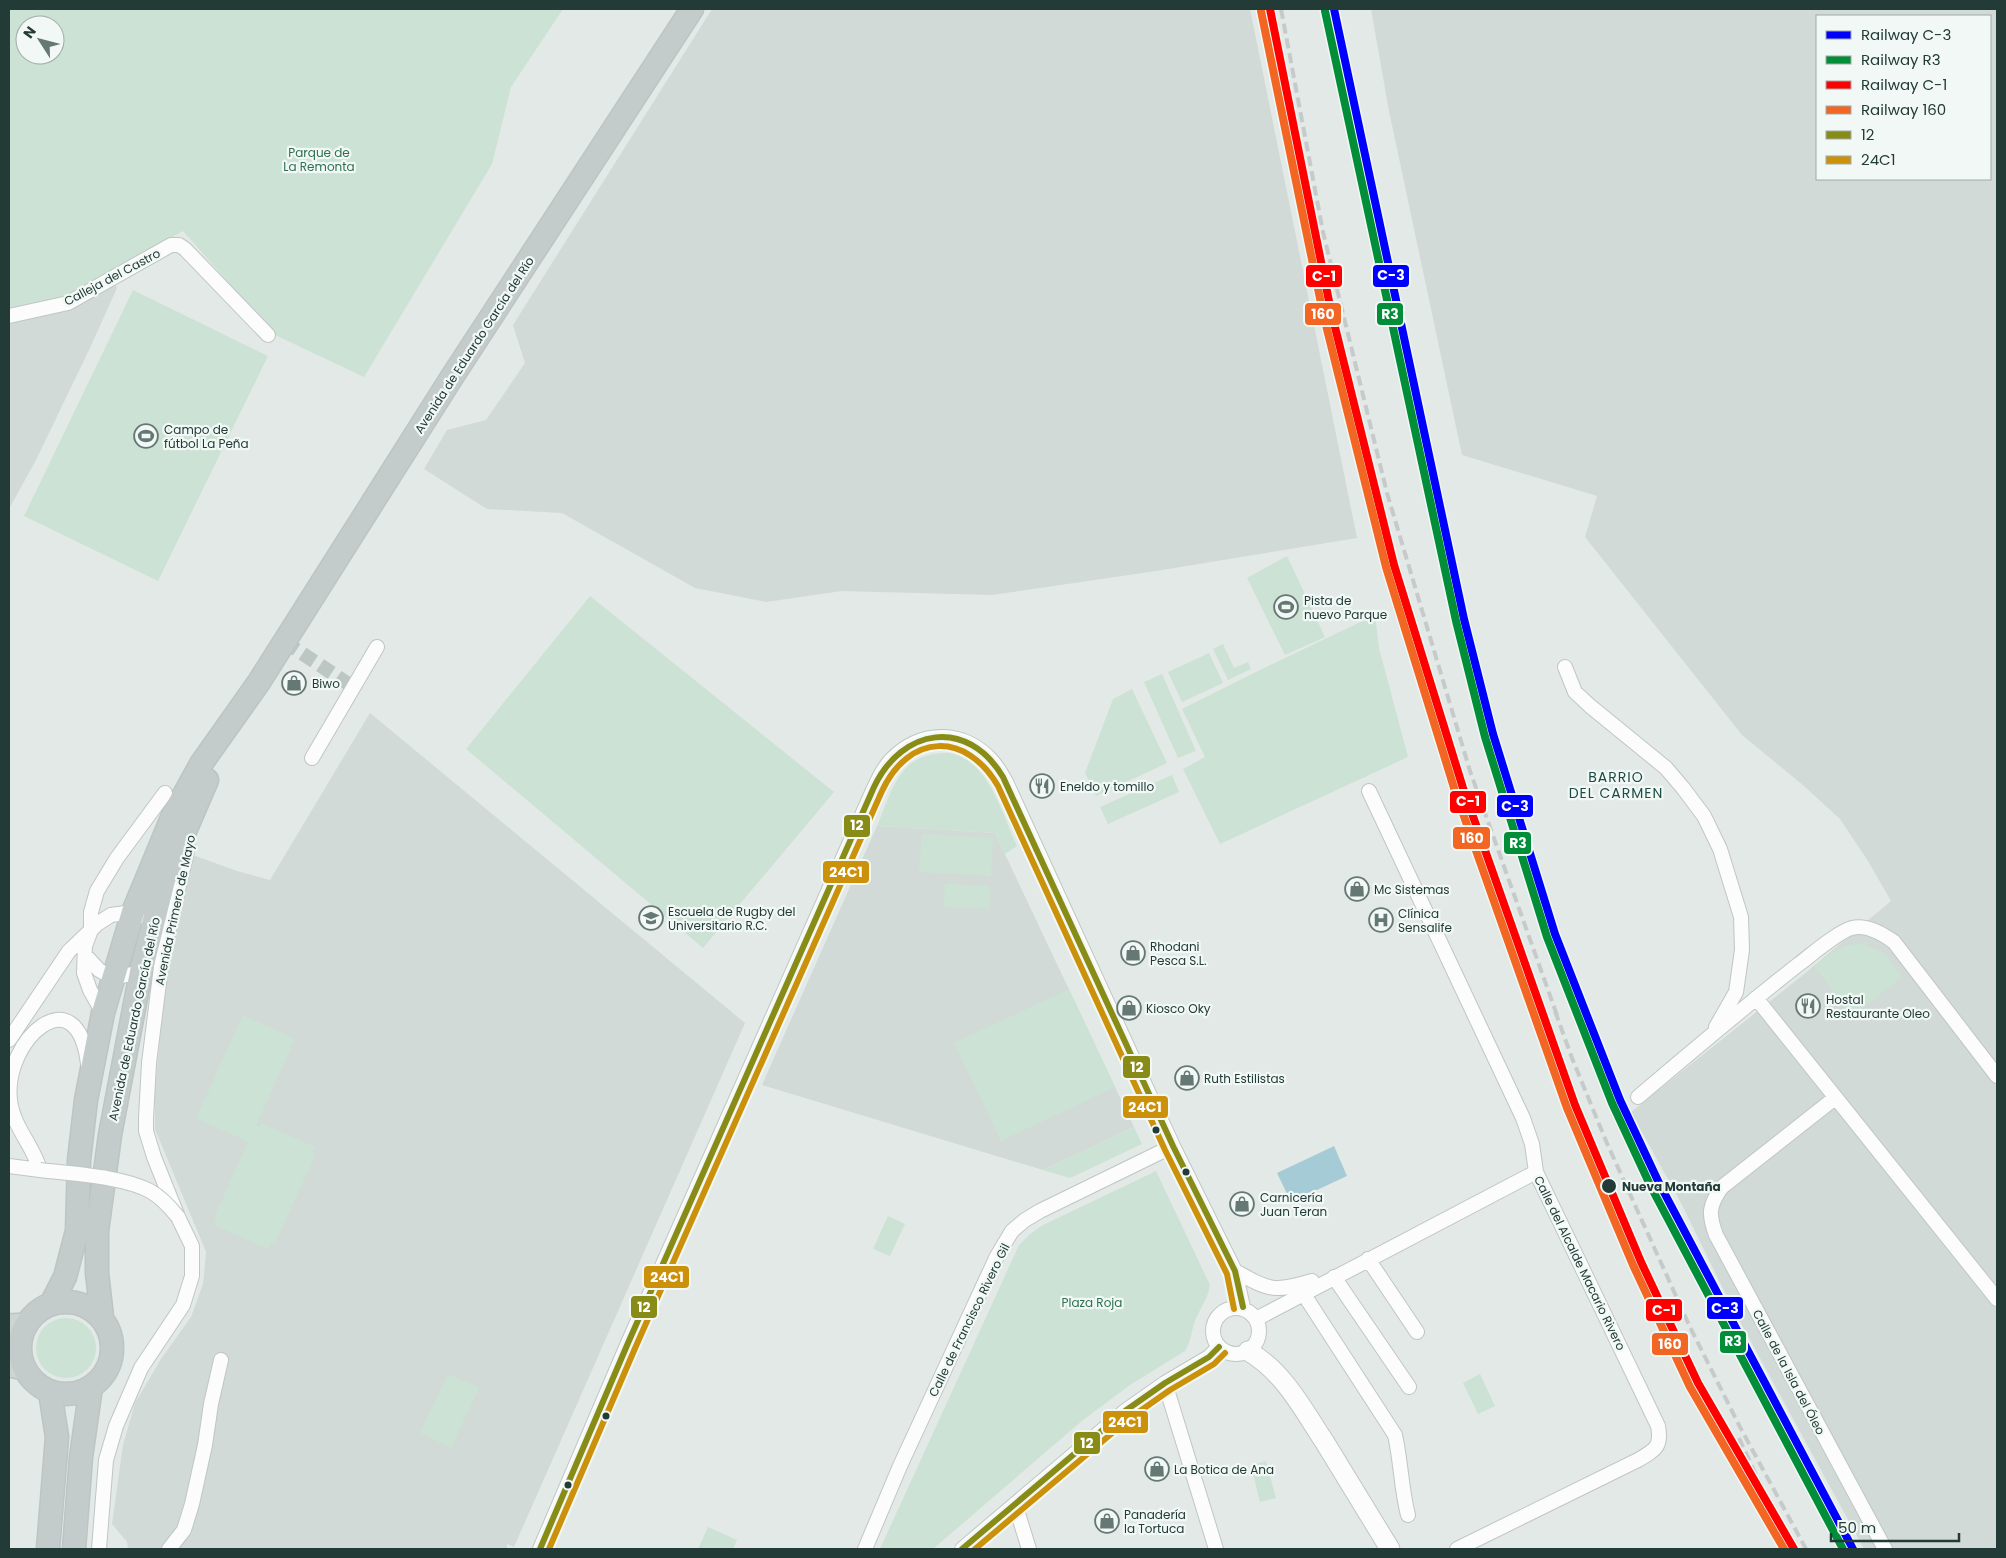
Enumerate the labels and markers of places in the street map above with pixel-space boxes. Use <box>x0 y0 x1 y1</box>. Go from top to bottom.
place label: Campo de fútbol La Peña <box>164 421 249 452</box>
sports icon: Campo de fútbol La Peña <box>133 423 159 449</box>
place label: Pista de nuevo Parque <box>1304 592 1387 623</box>
sports icon: Pista de nuevo Parque <box>1273 594 1299 620</box>
shop icon: Biwo <box>281 670 307 696</box>
place label: Biwo <box>312 675 340 692</box>
restaurant icon: Eneldo y tomillo <box>1029 773 1055 799</box>
place label: Eneldo y tomillo <box>1060 778 1154 795</box>
shop icon: Mc Sistemas <box>1344 876 1370 902</box>
place label: Mc Sistemas <box>1374 881 1450 898</box>
place label: Escuela de Rugby del Universitario R.C. <box>668 903 796 934</box>
school or university icon: Escuela de Rugby del Universitario R.C. <box>638 905 664 931</box>
place label: Clínica Sensalife <box>1398 905 1452 936</box>
hospital icon: Clínica Sensalife <box>1368 907 1394 933</box>
place label: Rhodani Pesca S.L. <box>1150 938 1207 969</box>
shop icon: Rhodani Pesca S.L. <box>1120 940 1146 966</box>
place label: Hostal Restaurante Oleo <box>1826 991 1930 1022</box>
restaurant icon: Hostal Restaurante Oleo <box>1795 993 1821 1019</box>
shop icon: Kiosco Oky <box>1116 995 1142 1021</box>
place label: Kiosco Oky <box>1146 1000 1211 1017</box>
shop icon: Ruth Estilistas <box>1174 1065 1200 1091</box>
place label: Ruth Estilistas <box>1204 1070 1285 1087</box>
unlabelled marker <box>1151 1125 1161 1135</box>
unlabelled marker <box>1181 1167 1191 1177</box>
marker: Nueva Montaña <box>1600 1177 1618 1195</box>
place label: Nueva Montaña <box>1622 1178 1721 1195</box>
place label: Carnicería Juan Teran <box>1260 1189 1327 1220</box>
shop icon: Carnicería Juan Teran <box>1229 1191 1255 1217</box>
unlabelled marker <box>601 1411 611 1421</box>
shop icon: La Botica de Ana <box>1144 1456 1170 1482</box>
place label: La Botica de Ana <box>1174 1461 1274 1478</box>
unlabelled marker <box>563 1480 573 1490</box>
place label: Panadería la Tortuca <box>1124 1506 1186 1537</box>
shop icon: Panadería la Tortuca <box>1094 1508 1120 1534</box>

